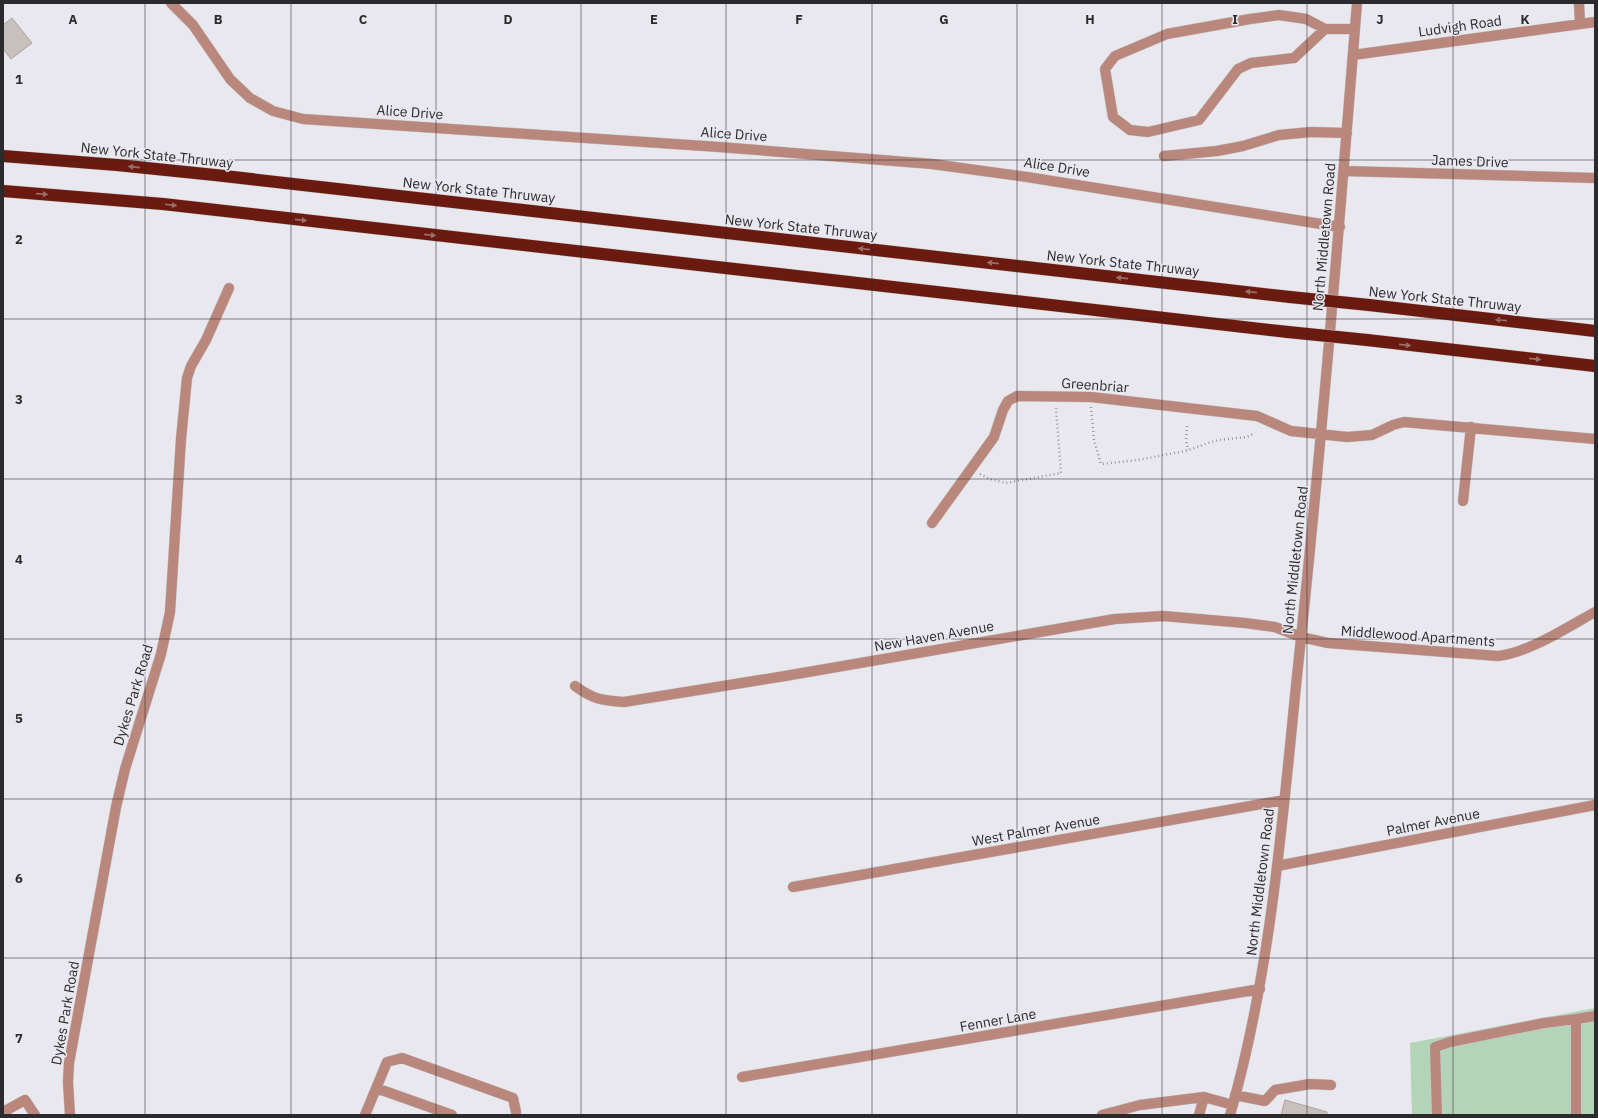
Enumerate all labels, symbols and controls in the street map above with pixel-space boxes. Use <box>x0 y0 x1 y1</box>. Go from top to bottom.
text: A <box>69 11 78 28</box>
text: B <box>214 11 223 28</box>
text: C <box>359 11 368 28</box>
text: D <box>503 11 513 28</box>
text: E <box>650 11 658 28</box>
text: F <box>795 11 803 28</box>
text: G <box>939 11 949 28</box>
text: H <box>1085 11 1095 28</box>
text: I <box>1232 11 1238 28</box>
text: J <box>1376 11 1384 28</box>
street label: Ludvigh Road <box>1417 11 1503 41</box>
text: K <box>1520 11 1530 28</box>
text: 1 <box>15 71 23 88</box>
street label: Alice Drive <box>376 101 444 123</box>
street label: Alice Drive <box>700 123 768 145</box>
street label: New York State Thruway <box>80 138 234 172</box>
street label: James Drive <box>1431 151 1509 171</box>
street label: Alice Drive <box>1023 153 1092 181</box>
street label: North Middletown Road <box>1309 162 1339 312</box>
one-way arrow <box>128 163 140 170</box>
street label: New York State Thruway <box>402 173 556 207</box>
one-way arrow <box>36 190 48 197</box>
one-way arrow <box>165 202 177 209</box>
street label: New York State Thruway <box>724 210 878 244</box>
one-way arrow <box>295 217 307 223</box>
text: 2 <box>15 231 23 248</box>
one-way arrow <box>424 231 436 238</box>
one-way arrow <box>858 246 870 252</box>
street label: New York State Thruway <box>1046 246 1200 280</box>
one-way arrow <box>987 260 999 267</box>
one-way arrow <box>1116 275 1128 281</box>
street label: New York State Thruway <box>1368 282 1522 316</box>
one-way arrow <box>1245 289 1257 296</box>
one-way arrow <box>1495 317 1507 323</box>
one-way arrow <box>1399 341 1412 348</box>
one-way arrow <box>1529 356 1541 362</box>
street label: Greenbriar <box>1061 374 1129 396</box>
text: 3 <box>15 391 23 408</box>
street label: North Middletown Road <box>1278 485 1312 635</box>
text: 4 <box>15 551 23 568</box>
street label: New Haven Avenue <box>873 617 996 655</box>
street label: Middlewood Apartments <box>1340 622 1496 650</box>
street label: Dykes Park Road <box>109 642 157 748</box>
text: 5 <box>15 710 23 727</box>
street label: Palmer Avenue <box>1385 804 1482 840</box>
street label: North Middletown Road <box>1242 807 1278 957</box>
street label: West Palmer Avenue <box>971 810 1102 850</box>
text: 6 <box>15 870 23 887</box>
street label: Dykes Park Road <box>47 960 83 1066</box>
street label: Fenner Lane <box>958 1004 1038 1036</box>
text: 7 <box>15 1030 23 1047</box>

